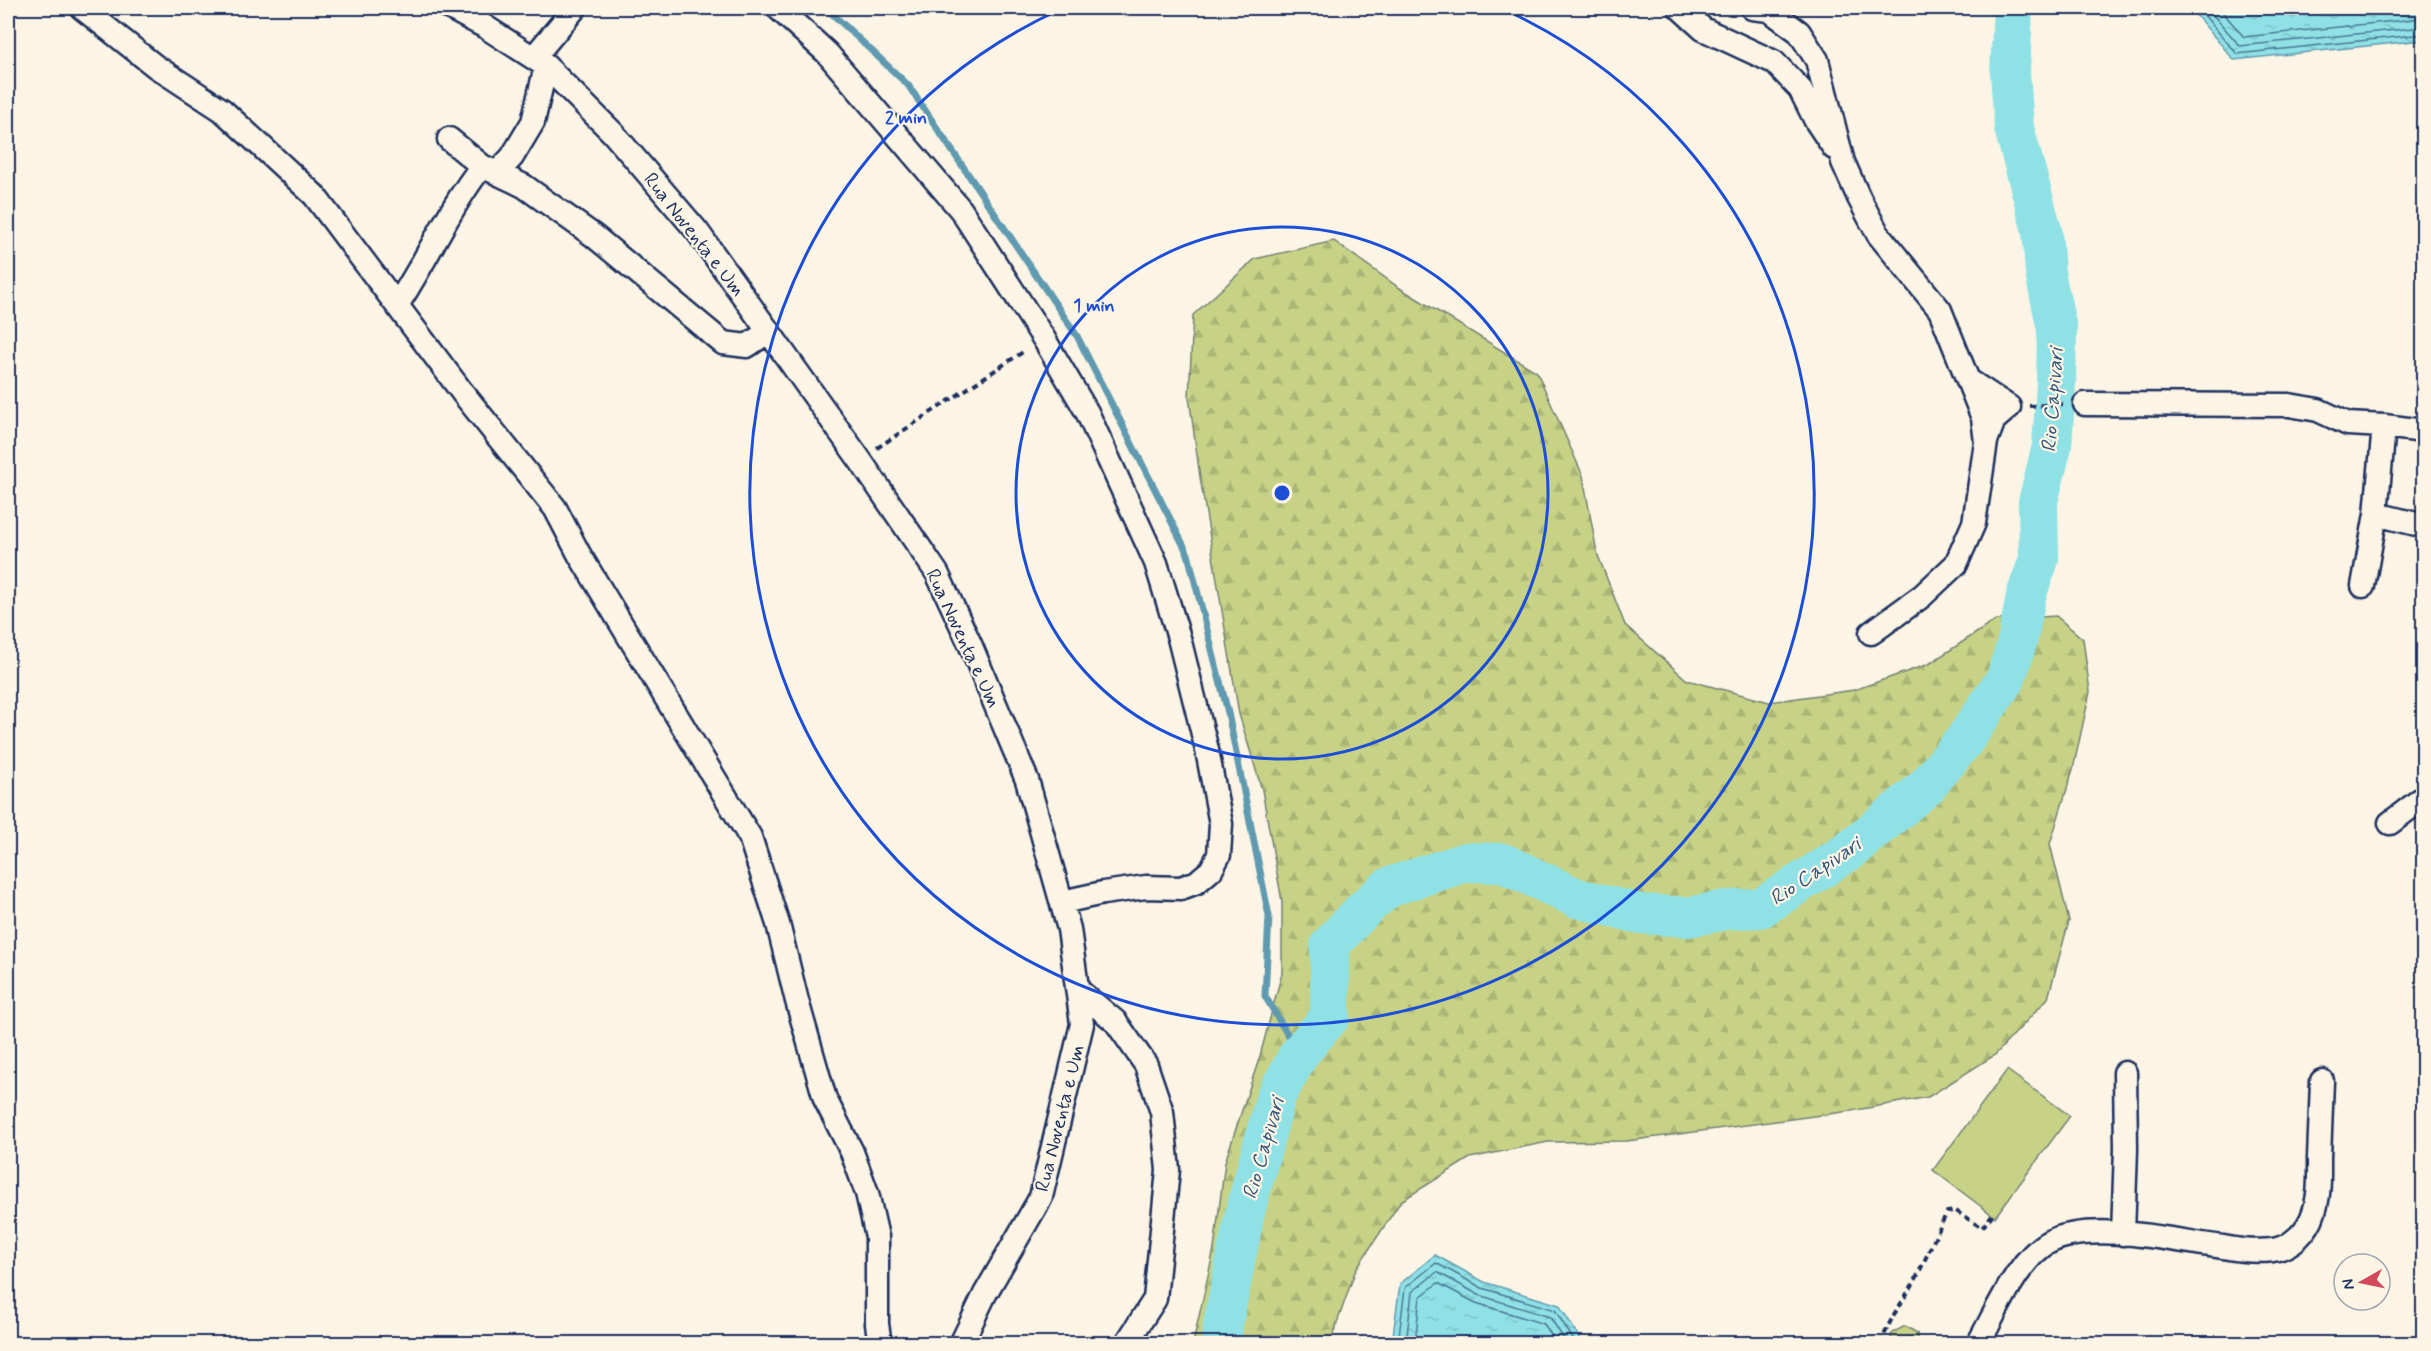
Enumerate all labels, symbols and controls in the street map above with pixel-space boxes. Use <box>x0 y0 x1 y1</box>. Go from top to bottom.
text: 2 min <box>885 106 927 130</box>
street label: Rua Noventa e Um <box>637 167 751 303</box>
text: 1 min <box>1073 294 1115 318</box>
water label: Rio Capivari <box>2035 344 2071 453</box>
centre of rings <box>1272 483 1292 503</box>
street label: Rua Noventa e Um <box>919 565 1007 713</box>
water label: Rio Capivari <box>1764 829 1869 913</box>
street label: Rua Noventa e Um <box>1029 1042 1092 1195</box>
water label: Rio Capivari <box>1236 1091 1293 1203</box>
north arrow <box>2332 1252 2392 1312</box>
text: N <box>2337 1277 2360 1291</box>

